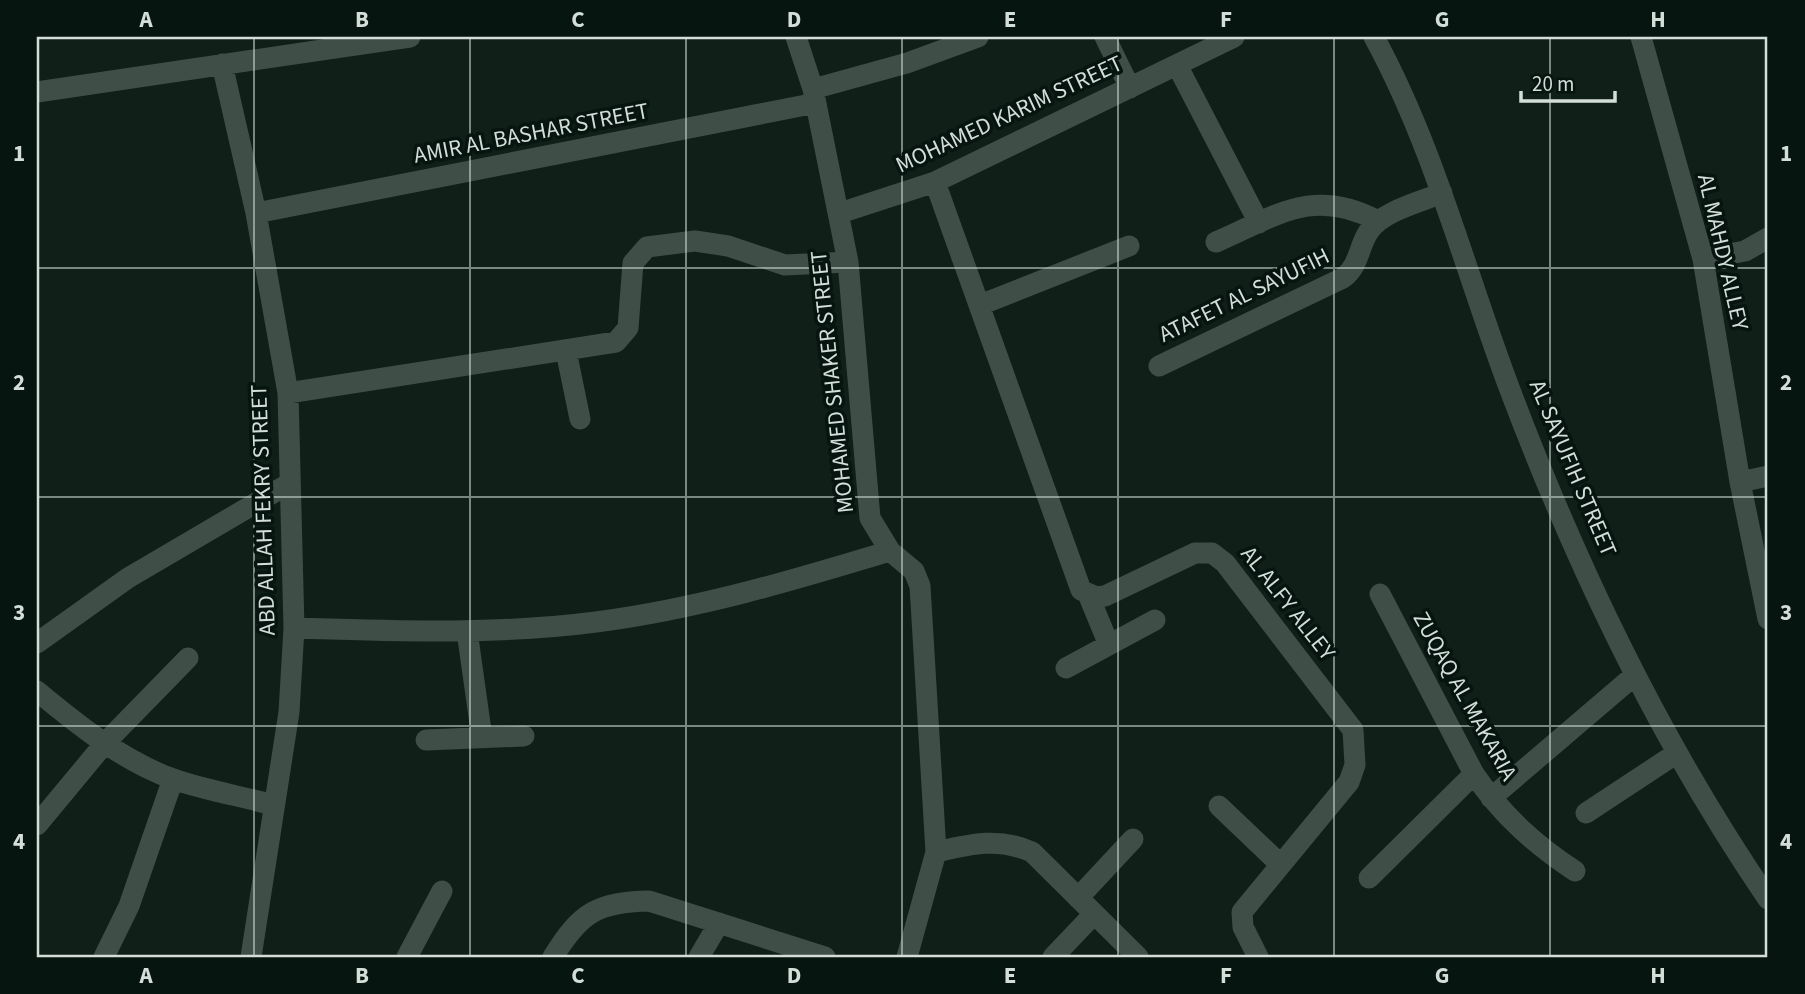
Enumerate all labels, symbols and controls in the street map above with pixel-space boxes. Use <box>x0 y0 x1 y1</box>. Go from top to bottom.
text: A <box>138 3 153 36</box>
text: B <box>355 3 369 36</box>
text: C <box>571 3 585 36</box>
text: D <box>787 3 801 36</box>
text: E <box>1004 3 1016 36</box>
text: F <box>1220 3 1232 36</box>
text: G <box>1435 3 1449 36</box>
text: H <box>1650 3 1666 36</box>
street label: MOHAMED KARIM STREET <box>890 47 1128 181</box>
scale bar <box>1521 60 1616 104</box>
text: 20 m <box>1532 69 1574 99</box>
street label: AMIR AL BASHAR STREET <box>411 94 651 172</box>
text: 1 <box>13 137 25 170</box>
text: 1 <box>1780 137 1792 170</box>
street label: AL MAHDY ALLEY <box>1689 171 1757 334</box>
street label: ATAFET AL SAYUFIH <box>1153 239 1335 351</box>
street label: MOHAMED SHAKER STREET <box>802 249 862 515</box>
text: 2 <box>13 366 25 399</box>
text: 2 <box>1780 366 1792 399</box>
street label: AL SAYUFIH STREET <box>1521 375 1625 561</box>
street label: ABD ALLAH FEKRY STREET <box>242 384 284 636</box>
street label: AL ALFY ALLEY <box>1233 539 1343 667</box>
text: 3 <box>13 596 25 629</box>
text: 3 <box>1780 596 1792 629</box>
street label: ZUQAQ AL MAKARIA <box>1405 605 1525 787</box>
text: 4 <box>13 825 25 858</box>
text: 4 <box>1780 825 1792 858</box>
text: A <box>138 959 153 992</box>
text: B <box>355 959 369 992</box>
text: C <box>571 959 585 992</box>
text: D <box>787 959 801 992</box>
text: E <box>1004 959 1016 992</box>
text: F <box>1220 959 1232 992</box>
text: G <box>1435 959 1449 992</box>
text: H <box>1650 959 1666 992</box>

